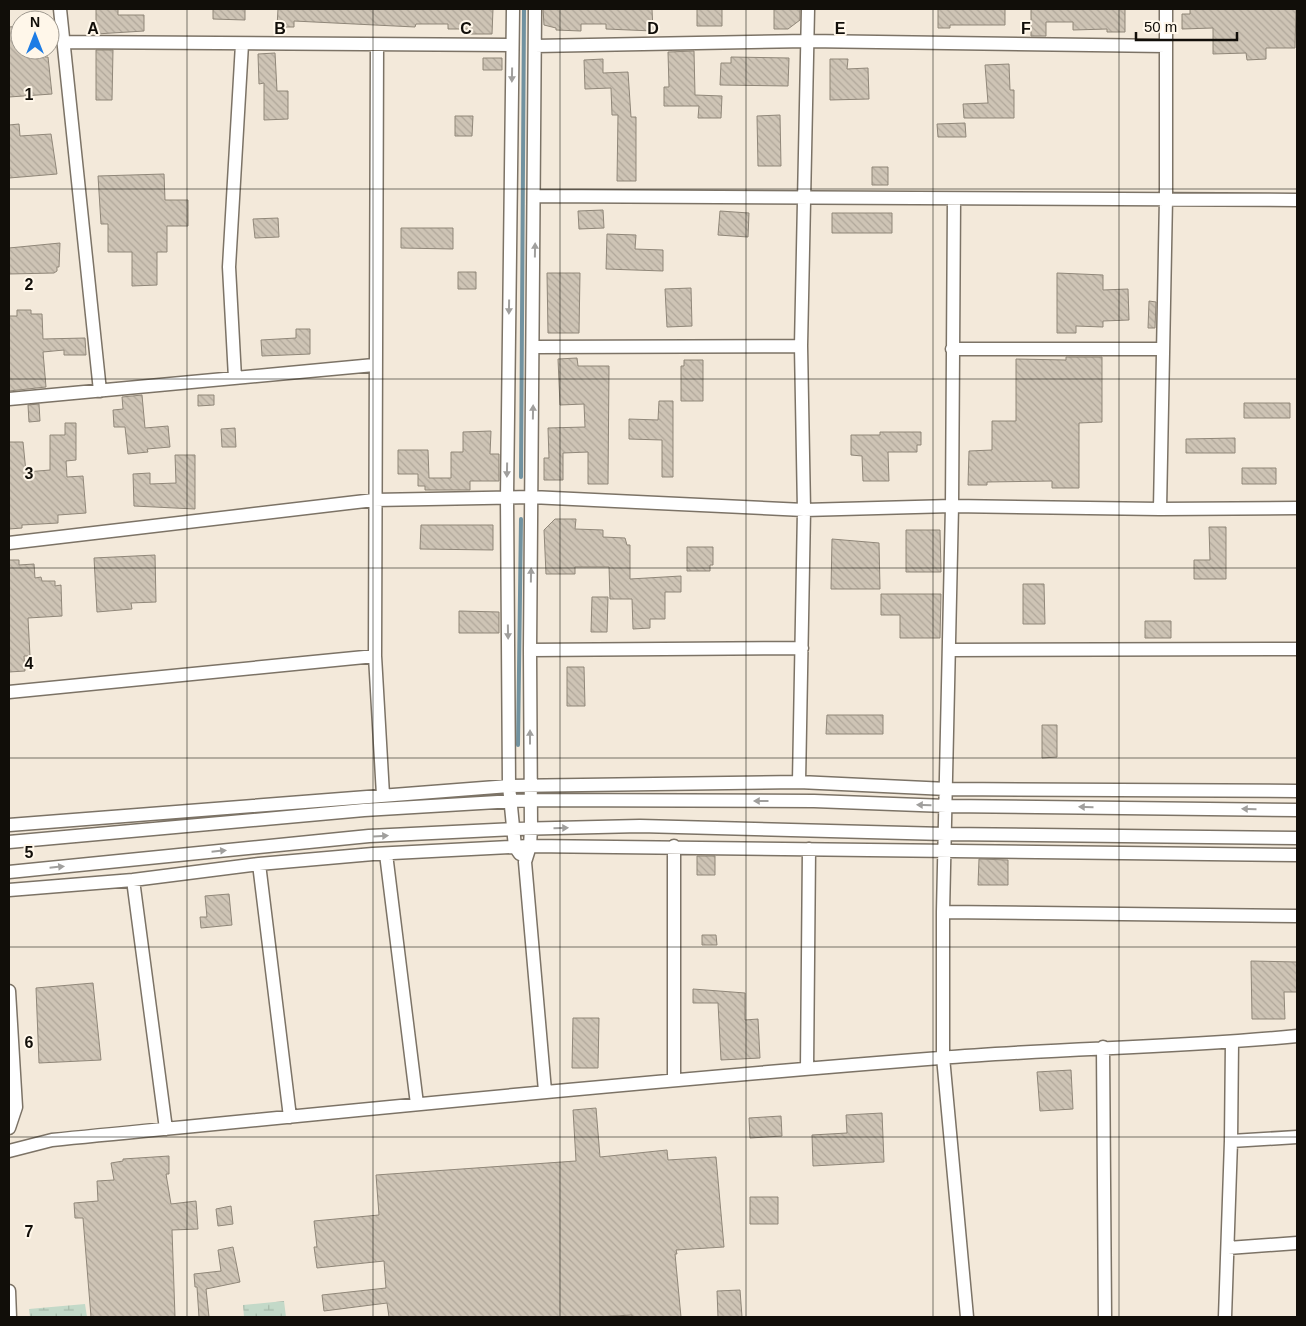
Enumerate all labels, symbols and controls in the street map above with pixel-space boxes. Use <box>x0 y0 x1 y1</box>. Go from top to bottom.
north arrow <box>10 10 60 60</box>
scale bar <box>1136 10 1237 42</box>
text: N <box>30 14 40 30</box>
text: 50 m <box>1144 18 1177 35</box>
text: A <box>87 20 99 37</box>
text: B <box>274 20 286 37</box>
text: C <box>460 20 472 37</box>
text: D <box>647 20 659 37</box>
text: E <box>835 20 846 37</box>
text: F <box>1021 20 1031 37</box>
one-way arrow <box>508 67 516 83</box>
text: 1 <box>25 86 34 103</box>
one-way arrow <box>531 241 539 257</box>
text: 2 <box>25 276 34 293</box>
one-way arrow <box>505 300 513 316</box>
one-way arrow <box>529 404 537 420</box>
one-way arrow <box>503 462 511 478</box>
text: 3 <box>25 465 34 482</box>
one-way arrow <box>527 566 535 582</box>
one-way arrow <box>504 625 512 641</box>
text: 4 <box>25 655 34 672</box>
one-way arrow <box>526 729 534 745</box>
one-way arrow <box>753 797 769 805</box>
one-way arrow <box>915 801 931 809</box>
one-way arrow <box>1078 803 1094 811</box>
one-way arrow <box>1240 805 1256 813</box>
one-way arrow <box>553 824 569 832</box>
one-way arrow <box>373 831 389 839</box>
text: 5 <box>25 844 34 861</box>
one-way arrow <box>211 847 227 855</box>
one-way arrow <box>50 863 66 871</box>
text: 6 <box>25 1034 34 1051</box>
text: 7 <box>25 1223 34 1240</box>

